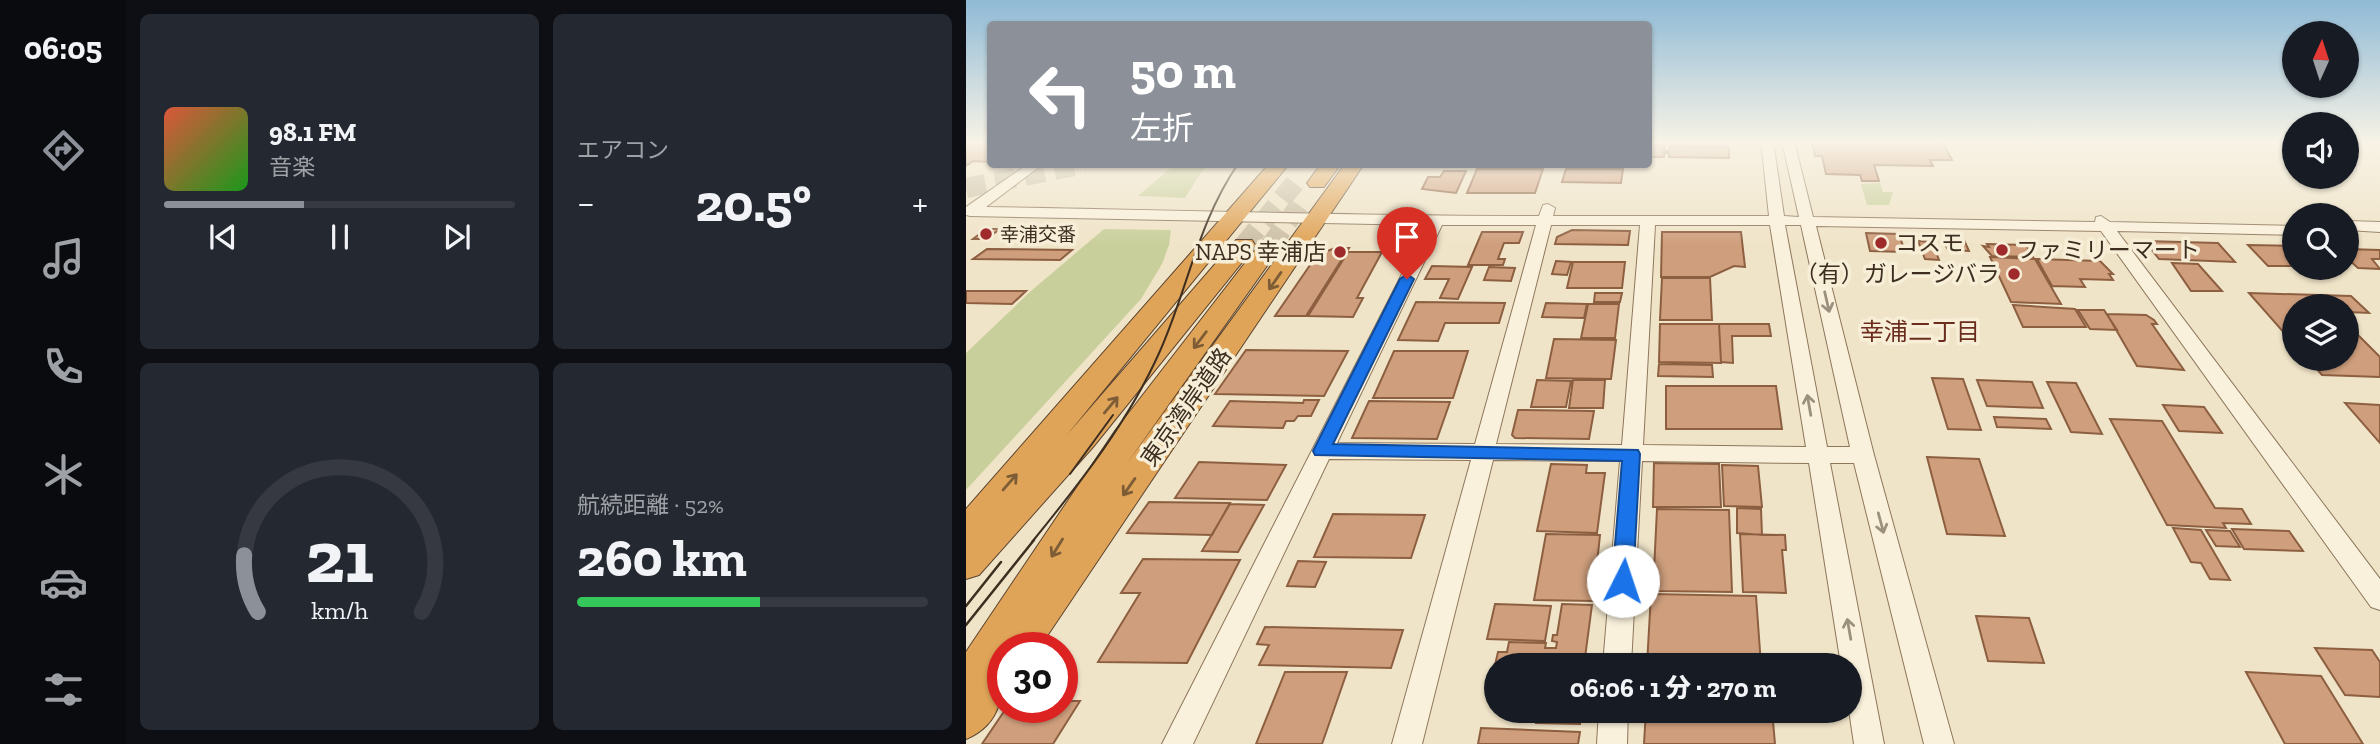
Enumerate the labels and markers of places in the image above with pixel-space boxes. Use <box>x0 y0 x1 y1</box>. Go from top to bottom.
pin <box>1377 207 1437 279</box>
place label: 幸浦交番 <box>1000 223 1076 246</box>
marker: 幸浦交番 <box>978 226 994 242</box>
place label: コスモ <box>1895 229 1964 257</box>
marker: コスモ <box>1873 235 1889 251</box>
place label: ファミリーマート <box>2016 236 2200 264</box>
place label: NAPS 幸浦店 <box>1195 238 1326 266</box>
marker: ファミリーマート <box>1994 242 2010 258</box>
marker: NAPS 幸浦店 <box>1332 244 1348 260</box>
place label: （有）ガレージバラ <box>1795 260 2000 288</box>
marker: （有）ガレージバラ <box>2006 266 2022 282</box>

